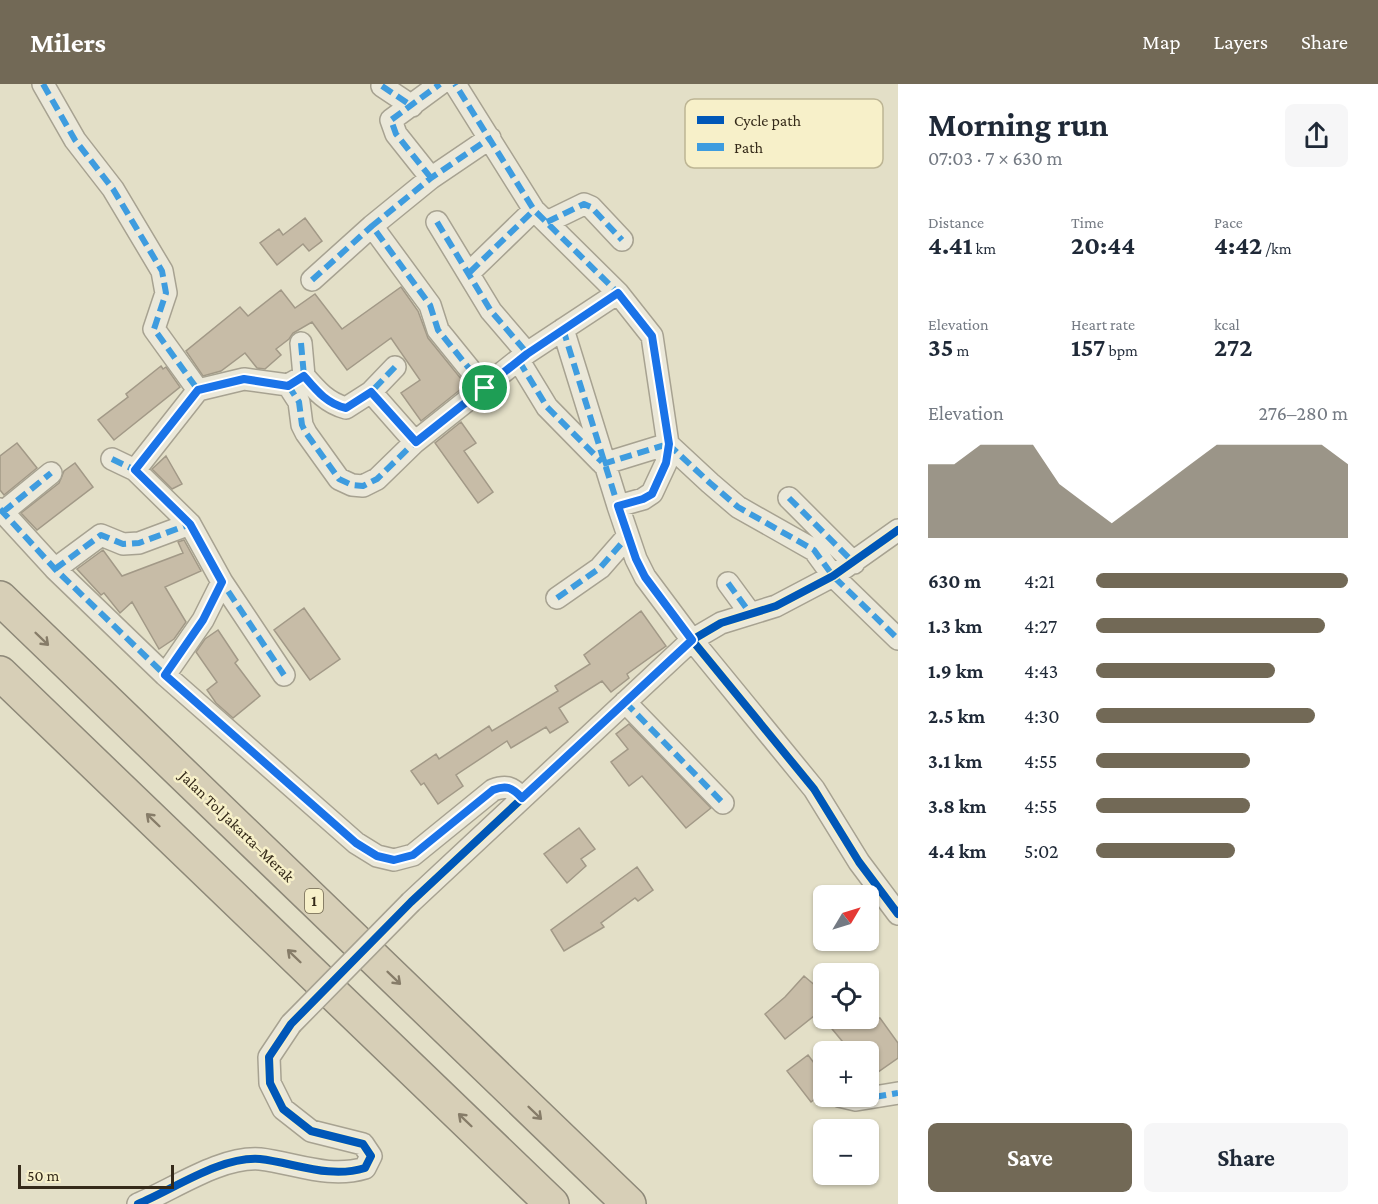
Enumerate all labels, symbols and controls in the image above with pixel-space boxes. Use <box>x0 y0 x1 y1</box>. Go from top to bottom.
text: Milers <box>30 27 106 58</box>
text: Map <box>1142 30 1181 54</box>
text: Layers <box>1214 30 1268 54</box>
text: Share <box>1301 30 1348 54</box>
legend <box>685 99 883 168</box>
button: share <box>1285 104 1348 167</box>
text: Morning run <box>928 106 1109 143</box>
text: Cycle path <box>734 112 801 130</box>
text: Path <box>734 139 764 156</box>
text: 07:03 · 7 × 630 m <box>928 147 1063 169</box>
text: Distance <box>928 214 984 231</box>
text: Time <box>1071 214 1104 231</box>
text: Pace <box>1214 214 1243 231</box>
text: 4.41 <box>928 231 973 260</box>
text: 20:44 <box>1071 231 1135 260</box>
text: 4:42 <box>1214 231 1262 260</box>
text: km <box>973 240 996 257</box>
text: /km <box>1262 240 1292 257</box>
text: Elevation <box>928 316 989 333</box>
text: Heart rate <box>1071 316 1135 333</box>
text: kcal <box>1214 316 1240 333</box>
text: 35 <box>928 333 953 362</box>
text: 157 <box>1071 333 1105 362</box>
text: 272 <box>1214 333 1252 362</box>
text: m <box>953 342 969 359</box>
text: bpm <box>1105 342 1138 359</box>
pin <box>459 362 510 413</box>
icon: arrive <box>468 371 501 404</box>
text: Elevation <box>928 402 1004 424</box>
text: 276–280 m <box>1258 402 1348 424</box>
text: 630 m <box>928 570 981 592</box>
text: 4:21 <box>1024 570 1055 592</box>
text: 1.3 km <box>928 615 982 637</box>
text: 4:27 <box>1024 615 1057 637</box>
one-way arrow <box>35 632 50 646</box>
text: 1.9 km <box>928 660 983 682</box>
text: 4:43 <box>1024 660 1058 682</box>
text: 2.5 km <box>928 705 985 727</box>
text: 4:30 <box>1024 705 1060 727</box>
text: 3.1 km <box>928 750 982 772</box>
text: 4:55 <box>1024 750 1057 772</box>
street label: Jalan Tol Jakarta–Merak <box>174 766 298 886</box>
text: 3.8 km <box>928 795 987 817</box>
text: 4:55 <box>1024 795 1057 817</box>
one-way arrow <box>146 813 161 828</box>
text: 4.4 km <box>928 840 986 862</box>
text: 5:02 <box>1024 840 1059 862</box>
north arrow <box>813 885 879 951</box>
map controls <box>813 885 879 1185</box>
road number: 1 <box>305 889 323 913</box>
one-way arrow <box>286 948 301 963</box>
button: locate <box>813 963 879 1029</box>
one-way arrow <box>387 971 402 985</box>
button: + <box>813 1041 879 1107</box>
one-way arrow <box>527 1106 542 1121</box>
one-way arrow <box>457 1113 472 1127</box>
button: − <box>813 1119 879 1185</box>
button: Save <box>928 1123 1132 1192</box>
button: Share <box>1144 1123 1348 1192</box>
scale bar <box>18 1162 174 1190</box>
text: 50 m <box>27 1167 59 1184</box>

